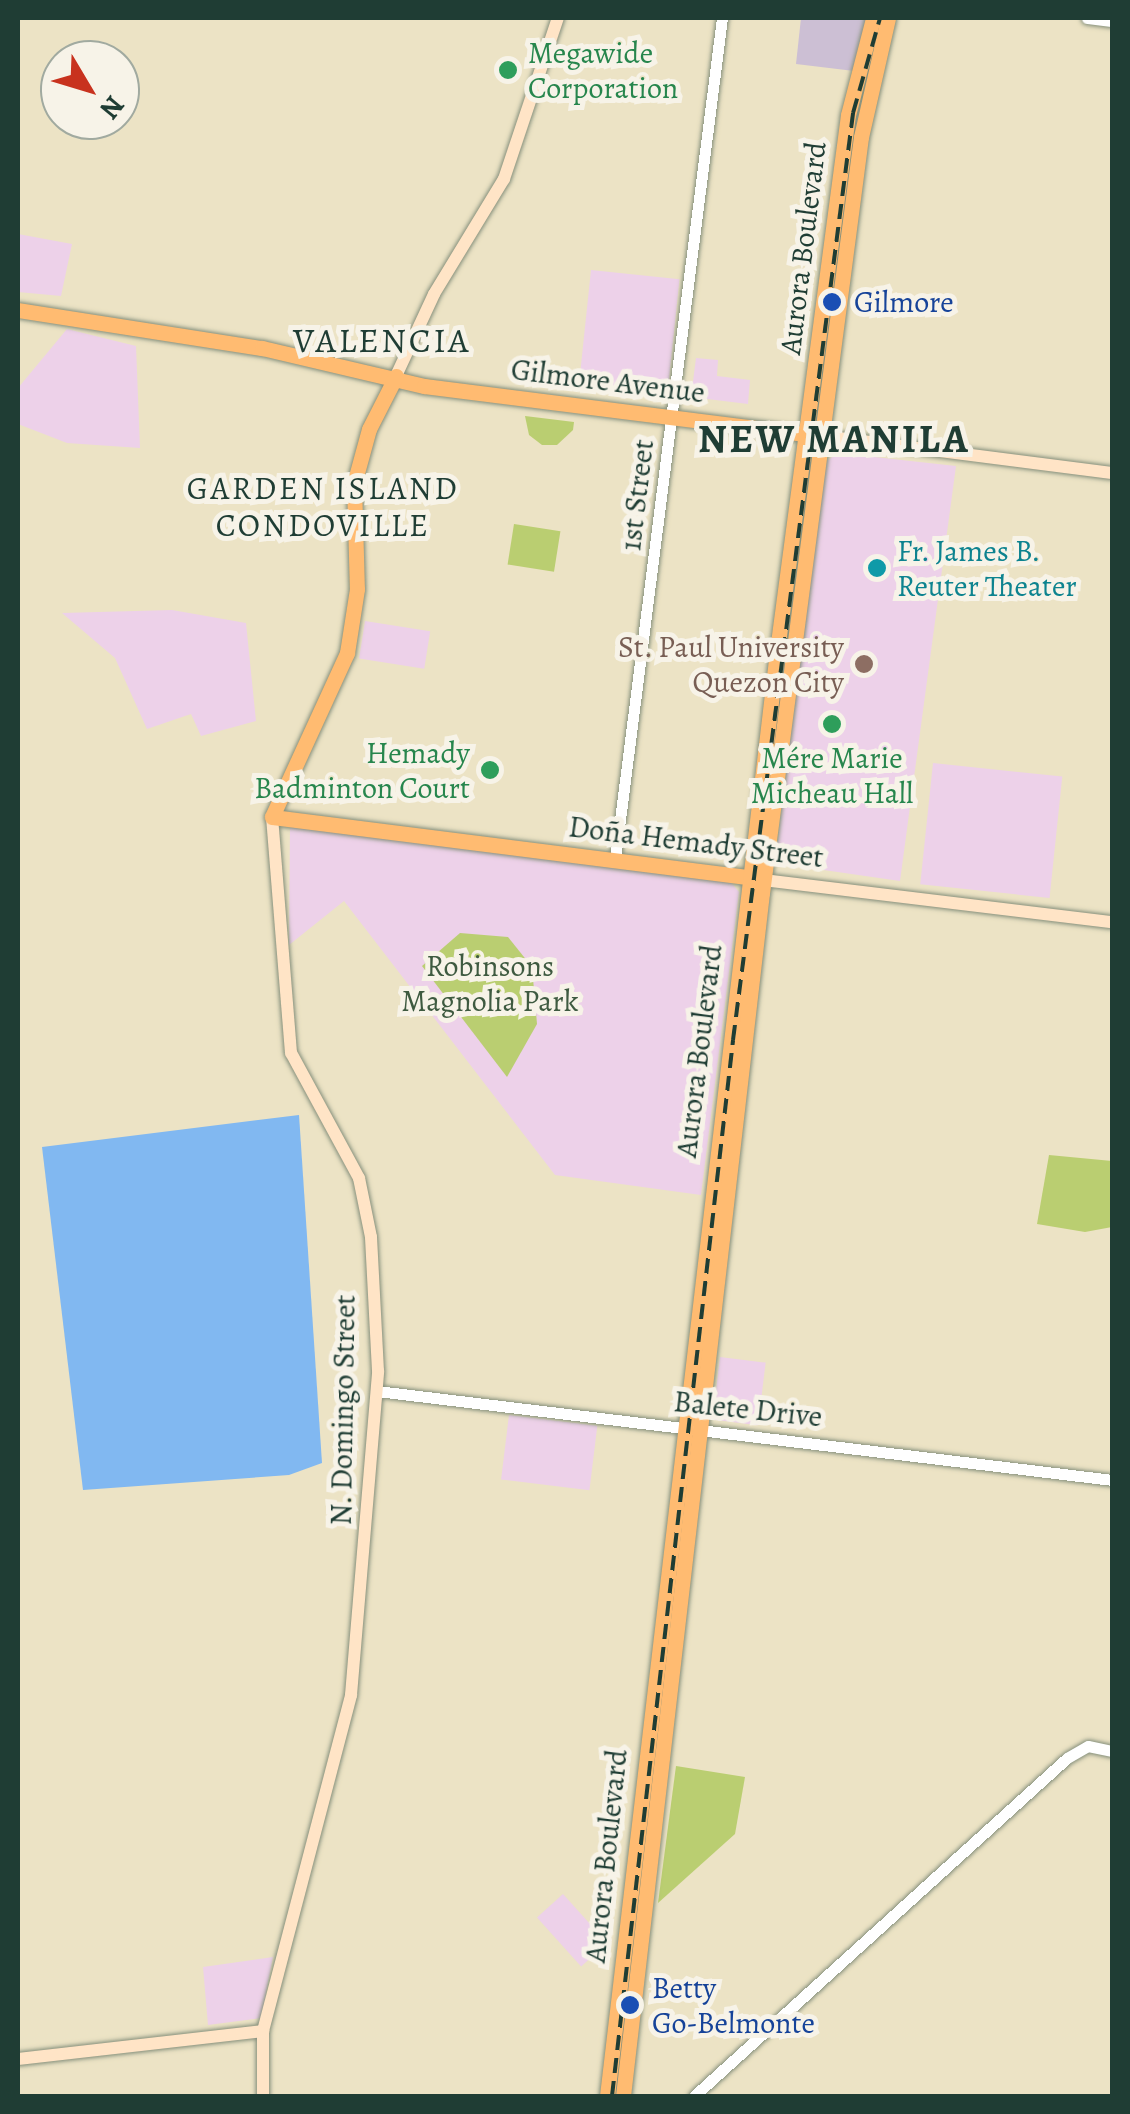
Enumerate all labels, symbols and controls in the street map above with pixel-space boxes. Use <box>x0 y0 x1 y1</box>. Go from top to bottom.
place label: Megawide Corporation <box>528 35 678 106</box>
north arrow <box>40 40 140 140</box>
marker: Megawide Corporation <box>497 59 519 81</box>
text: N <box>91 88 133 127</box>
street label: Aurora Boulevard <box>772 140 834 356</box>
place label: Gilmore <box>854 284 954 320</box>
marker: Gilmore <box>819 289 845 315</box>
district label: VALENCIA <box>293 319 471 361</box>
street label: Gilmore Avenue <box>509 351 707 411</box>
district label: NEW MANILA <box>698 415 970 463</box>
street label: 1st Street <box>612 437 662 553</box>
district label: GARDEN ISLAND CONDOVILLE <box>187 470 459 545</box>
place label: Fr. James B. Reuter Theater <box>897 533 1077 604</box>
marker: Fr. James B. Reuter Theater <box>866 557 888 579</box>
place label: St. Paul University Quezon City <box>617 629 844 700</box>
marker: St. Paul University Quezon City <box>853 653 875 675</box>
marker: Mére Marie Micheau Hall <box>821 713 843 735</box>
place label: Hemady Badminton Court <box>254 735 470 806</box>
place label: Mére Marie Micheau Hall <box>751 740 913 810</box>
marker: Hemady Badminton Court <box>479 759 501 781</box>
street label: Doña Hemady Street <box>567 809 825 875</box>
street label: Aurora Boulevard <box>668 943 730 1159</box>
park label: Robinsons Magnolia Park <box>401 948 579 1018</box>
street label: N. Domingo Street <box>323 1294 363 1526</box>
street label: Balete Drive <box>672 1383 824 1435</box>
street label: Aurora Boulevard <box>577 1748 635 1964</box>
place label: Betty Go-Belmonte <box>652 1970 815 2040</box>
marker: Betty Go-Belmonte <box>617 1992 643 2018</box>

